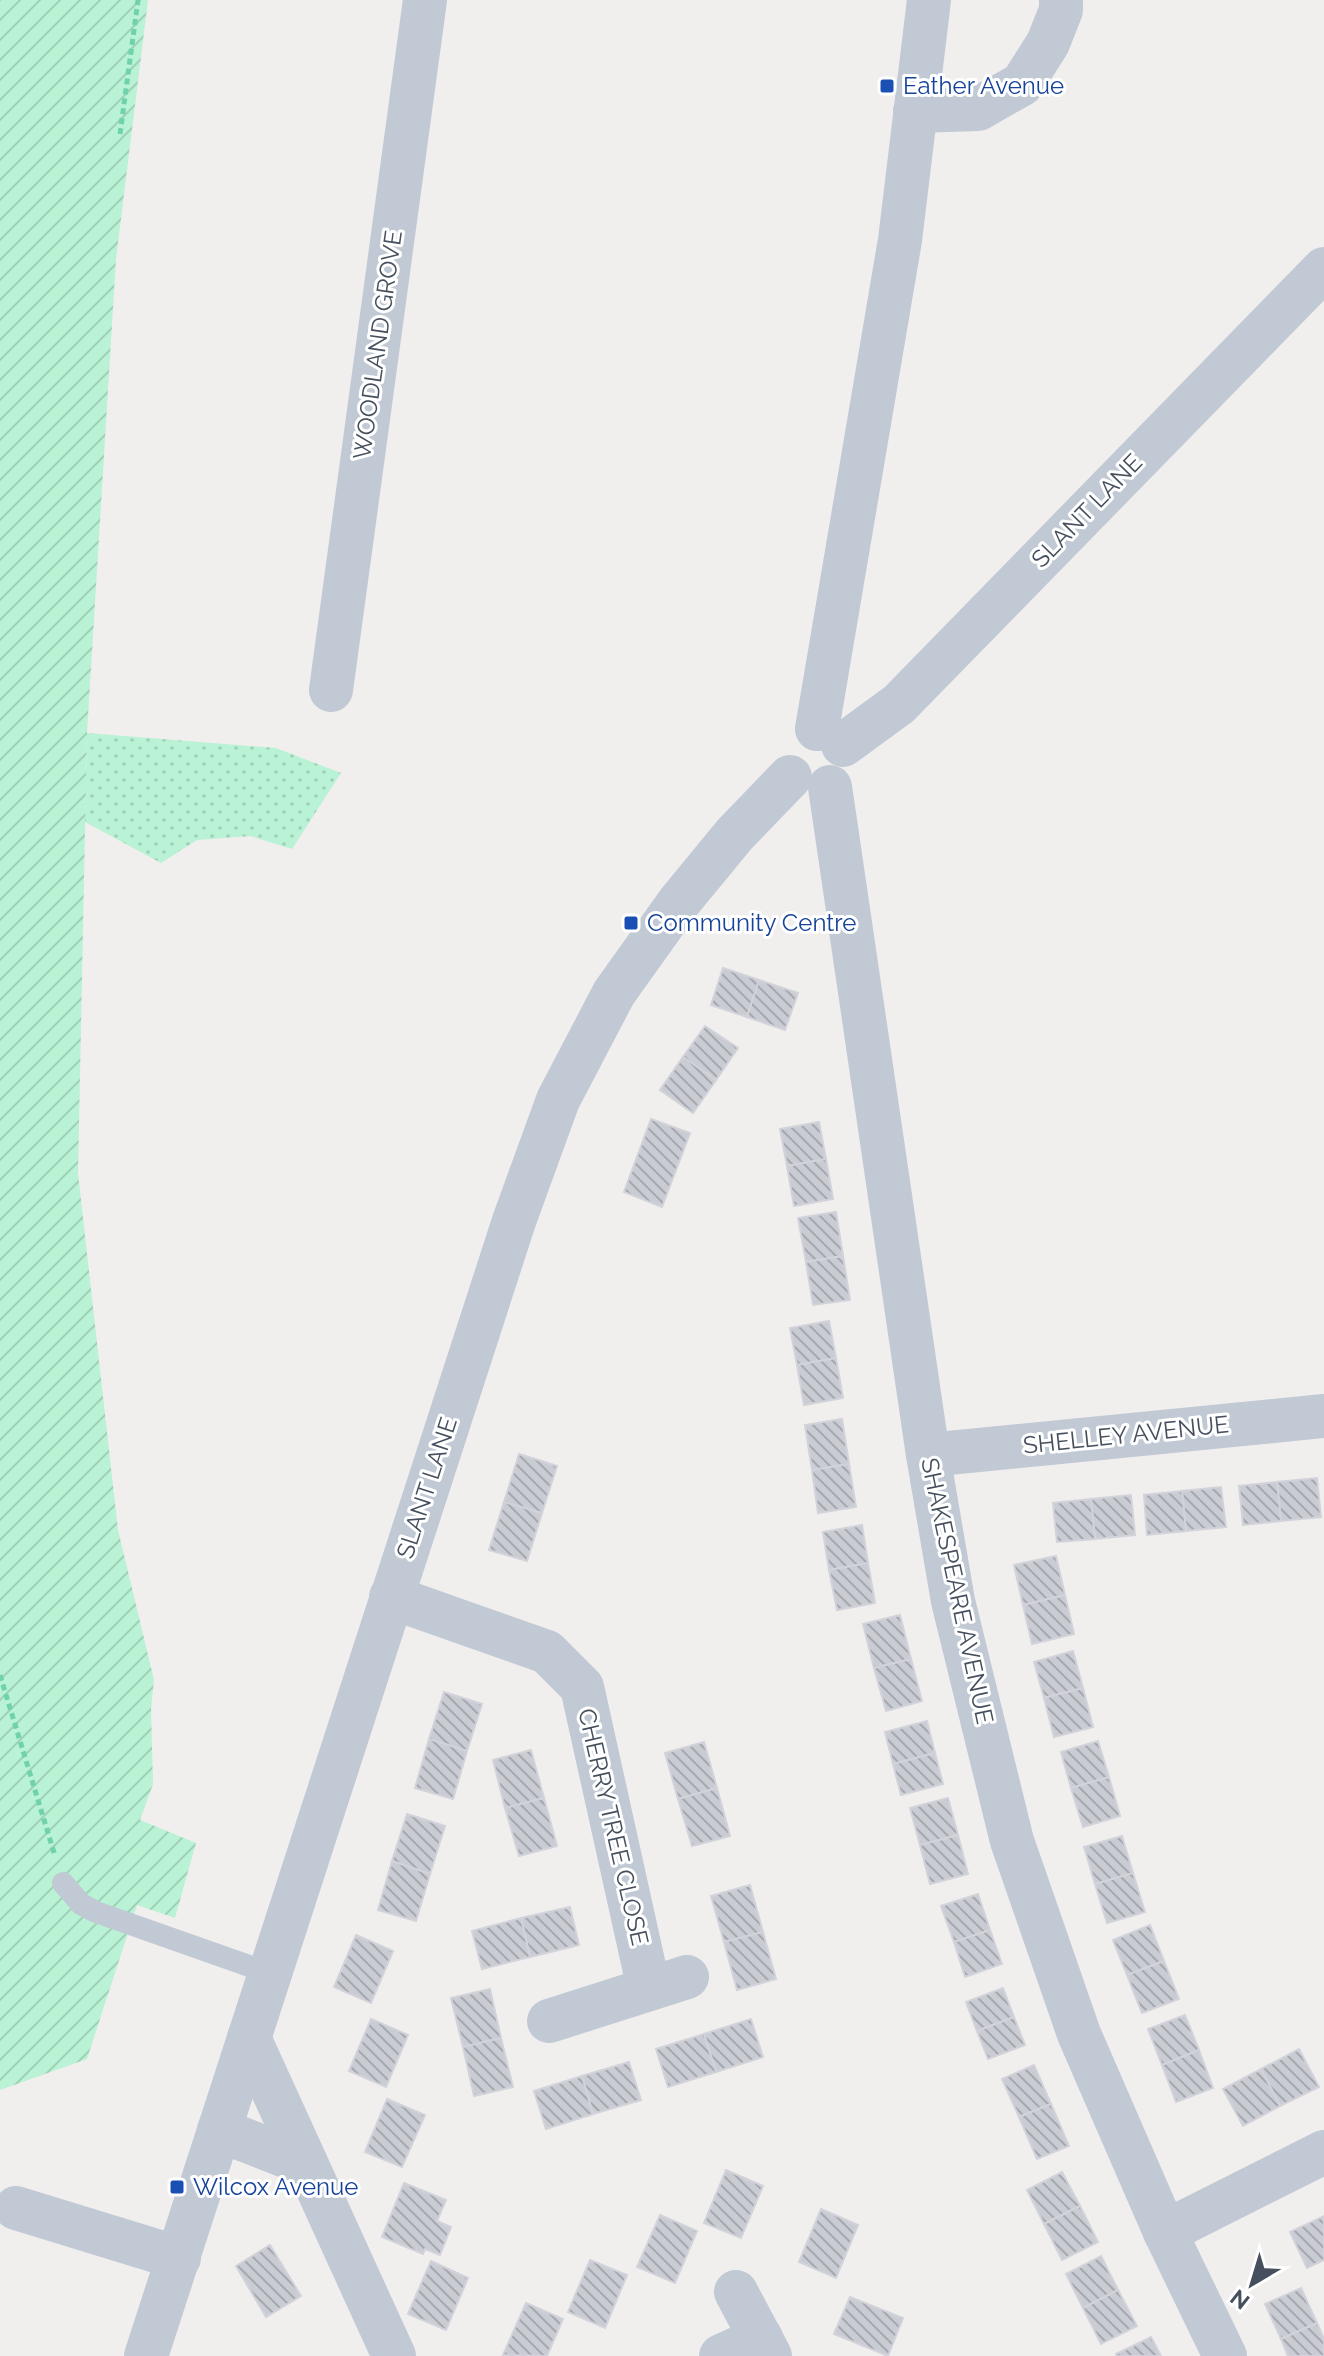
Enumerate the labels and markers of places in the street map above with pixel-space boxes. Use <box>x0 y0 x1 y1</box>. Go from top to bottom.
place label: Eather Avenue <box>903 71 1064 100</box>
marker: Eather Avenue <box>878 77 896 95</box>
place label: Community Centre <box>647 908 856 937</box>
marker: Community Centre <box>622 914 640 932</box>
place label: Wilcox Avenue <box>193 2172 358 2201</box>
marker: Wilcox Avenue <box>168 2178 186 2196</box>

